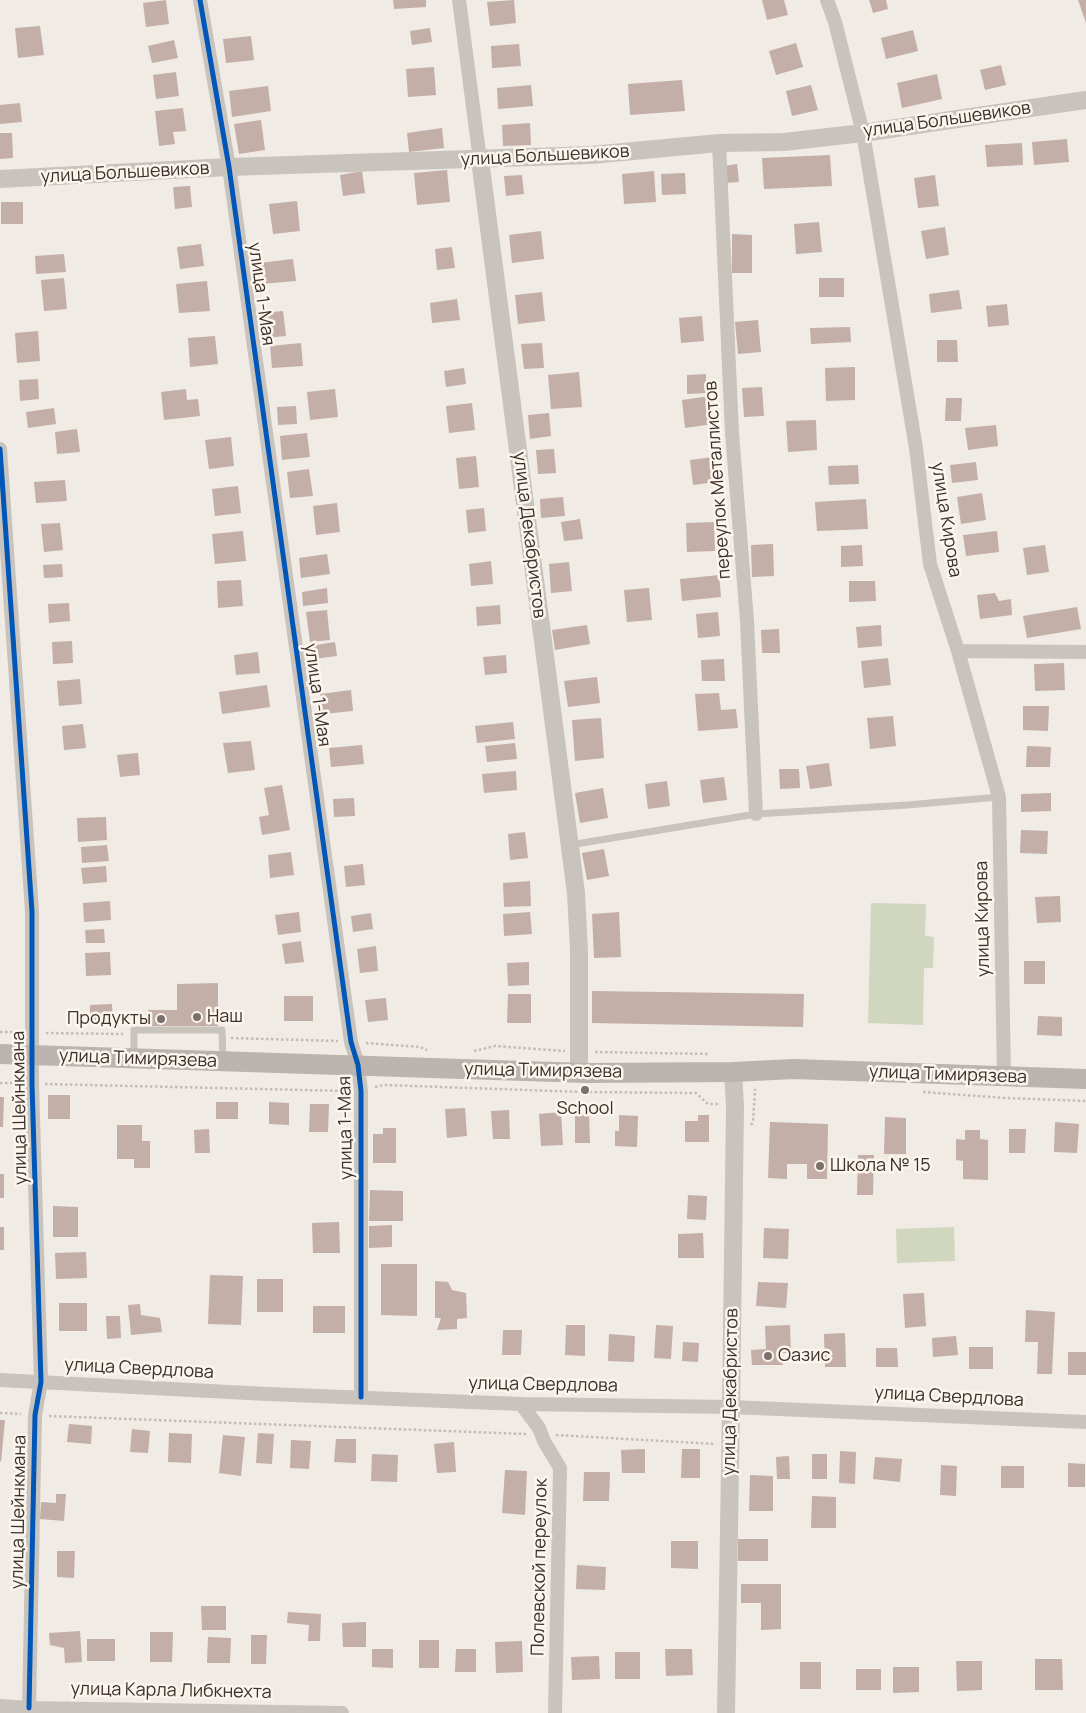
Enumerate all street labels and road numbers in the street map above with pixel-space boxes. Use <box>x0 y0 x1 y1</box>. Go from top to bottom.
street label: улица Большевиков <box>862 98 1032 142</box>
street label: улица Большевиков <box>460 141 630 171</box>
street label: улица Большевиков <box>40 158 210 188</box>
street label: улица 1-Мая <box>243 241 279 347</box>
street label: переулок Металлистов <box>700 380 736 580</box>
street label: улица Декабристов <box>508 451 550 619</box>
street label: улица Кирова <box>926 461 966 579</box>
street label: улица 1-Мая <box>299 642 335 748</box>
street label: улица Кирова <box>971 861 995 977</box>
street label: улица Шейнкмана <box>8 1031 32 1185</box>
street label: улица Тимирязева <box>59 1045 217 1073</box>
street label: улица Тимирязева <box>464 1059 622 1083</box>
street label: улица Тимирязева <box>869 1061 1027 1089</box>
street label: улица 1-Мая <box>334 1076 358 1180</box>
street label: улица Декабристов <box>719 1308 743 1476</box>
street label: улица Свердлова <box>64 1354 214 1384</box>
street label: улица Свердлова <box>468 1373 618 1397</box>
street label: улица Свердлова <box>874 1382 1024 1412</box>
street label: улица Шейнкмана <box>7 1435 31 1589</box>
street label: Полевской переулок <box>528 1478 552 1656</box>
street label: улица Карла Либкнехта <box>70 1678 272 1704</box>

